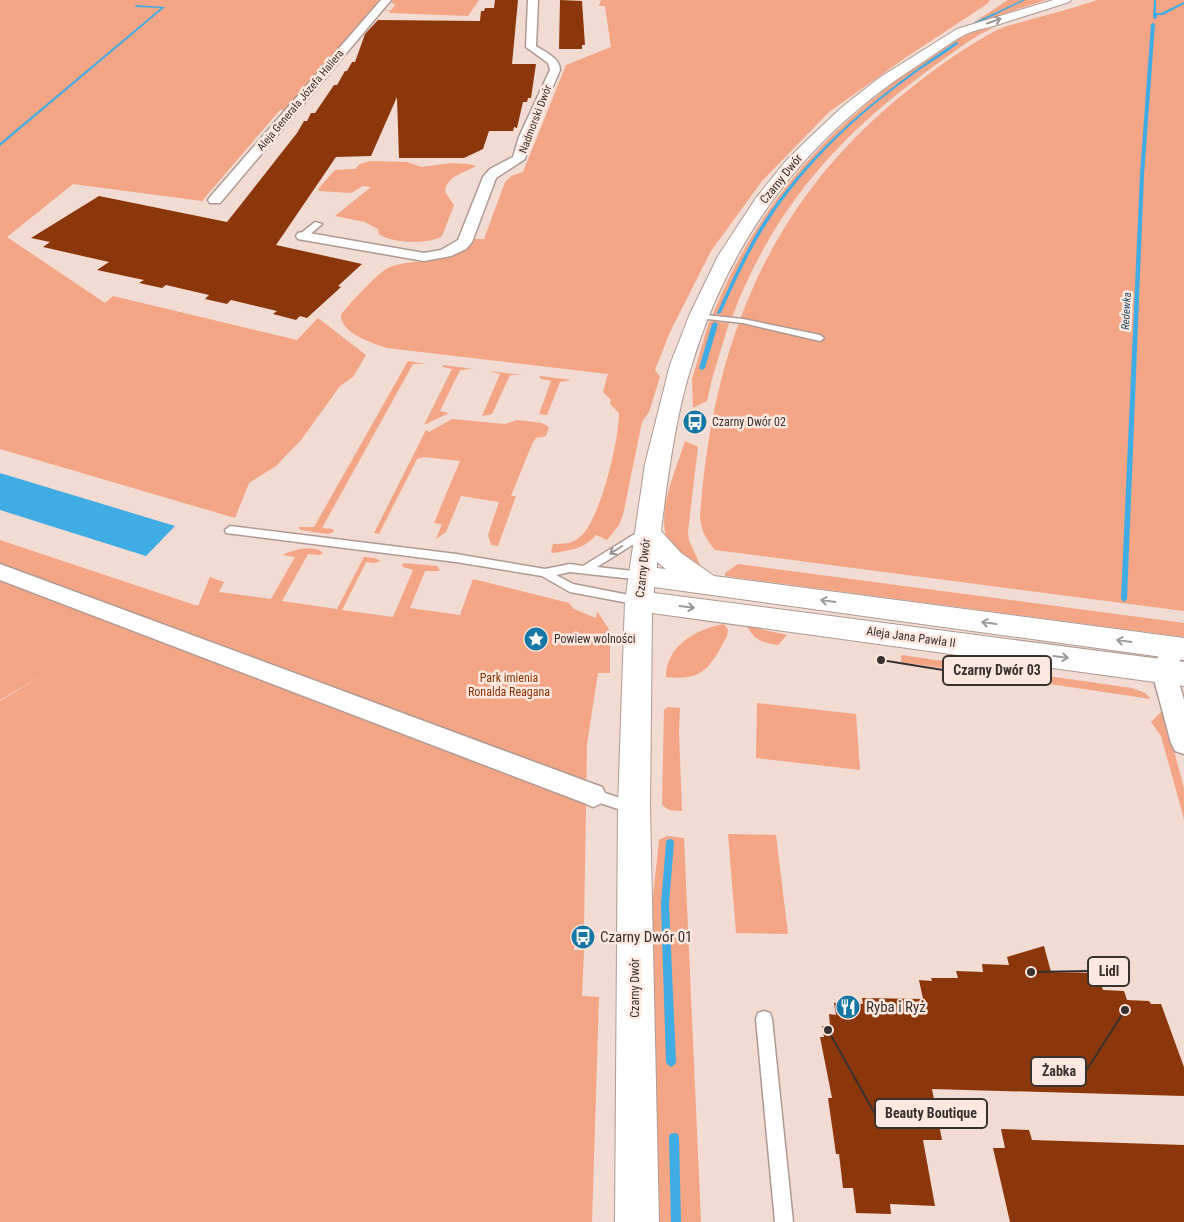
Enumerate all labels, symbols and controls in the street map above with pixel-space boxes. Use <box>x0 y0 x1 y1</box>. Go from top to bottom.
one-way arrow <box>985 16 1001 26</box>
street label: Aleja Generała Józefa Hallera <box>254 47 347 154</box>
street label: Nadmorski Dwór <box>516 83 555 155</box>
street label: Czarny Dwór <box>757 151 805 206</box>
water label: Redewka <box>1119 292 1134 330</box>
bus stop icon: Czarny Dwór 02 <box>682 409 708 435</box>
place label: Czarny Dwór 02 <box>712 415 786 429</box>
street label: Czarny Dwór <box>633 537 653 598</box>
one-way arrow <box>610 545 624 555</box>
one-way arrow <box>820 596 836 606</box>
one-way arrow <box>679 602 695 612</box>
one-way arrow <box>981 618 997 628</box>
street label: Aleja Jana Pawła II <box>865 624 957 650</box>
place icon: Powiew wolności <box>523 626 549 652</box>
place label: Powiew wolności <box>554 632 636 646</box>
one-way arrow <box>1116 636 1132 646</box>
one-way arrow <box>1053 653 1069 663</box>
callout: Czarny Dwór 03 <box>943 656 1051 685</box>
text: Czarny Dwór 03 <box>953 662 1041 678</box>
park label: Park imienia Ronalda Reagana <box>468 671 550 699</box>
bus stop icon: Czarny Dwór 01 <box>570 924 596 950</box>
place label: Czarny Dwór 01 <box>600 928 692 946</box>
callout: Lidl <box>1088 957 1129 986</box>
street label: Czarny Dwór <box>628 958 642 1018</box>
text: Lidl <box>1099 963 1119 979</box>
restaurant icon: Ryba i Ryż <box>835 994 861 1020</box>
place label: Ryba i Ryż <box>866 998 926 1016</box>
callout: Żabka <box>1031 1057 1086 1086</box>
text: Żabka <box>1042 1063 1077 1079</box>
callout: Beauty Boutique <box>875 1099 987 1128</box>
text: Beauty Boutique <box>885 1105 977 1121</box>

